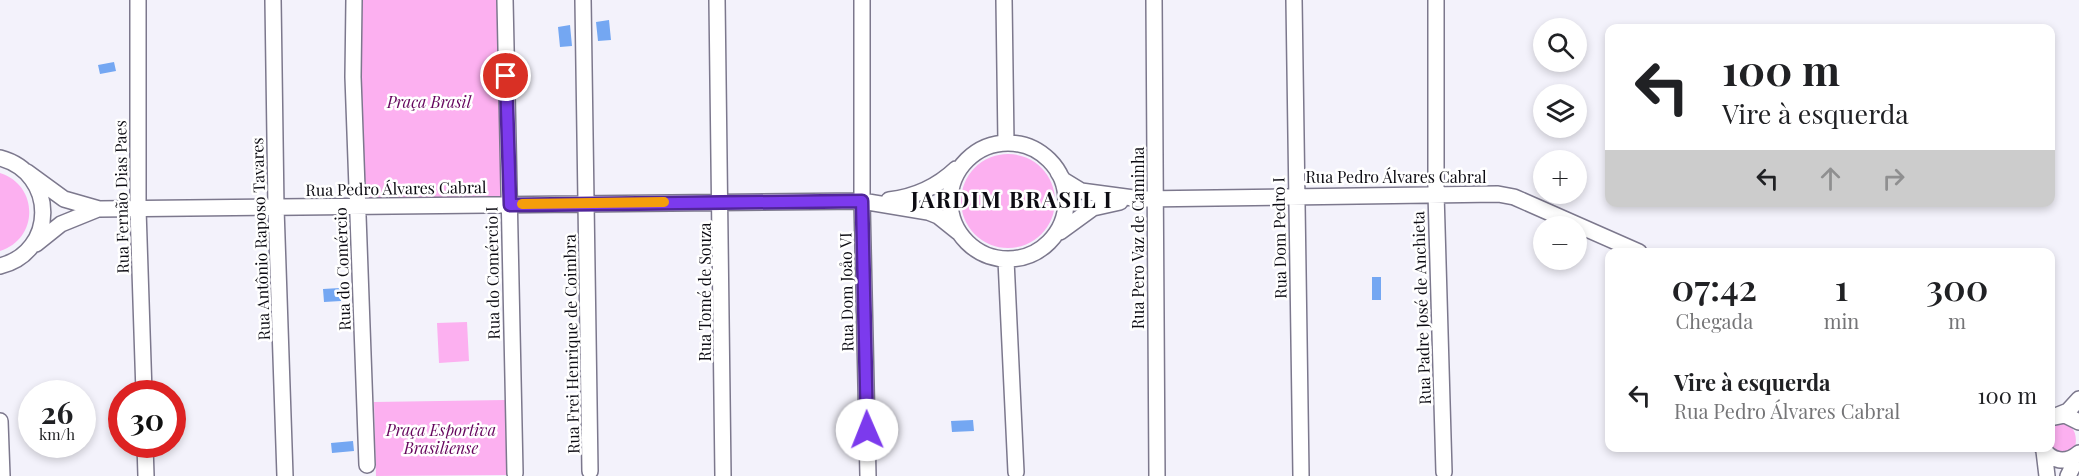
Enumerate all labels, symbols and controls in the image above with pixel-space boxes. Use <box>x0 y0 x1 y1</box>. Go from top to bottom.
map controls <box>1533 18 1587 270</box>
button: search <box>1533 18 1587 72</box>
text: 100 m <box>1722 41 1840 97</box>
icon: left <box>1623 48 1701 126</box>
pin <box>480 50 531 101</box>
icon: arrive <box>489 59 522 92</box>
button: layers <box>1533 84 1587 138</box>
park label: Praça Brasil <box>386 91 472 112</box>
text: Vire à esquerda <box>1722 95 1909 131</box>
street label: Rua Fernão Dias Paes <box>109 120 133 274</box>
street label: Rua Antônio Raposo Tavares <box>246 137 274 341</box>
street label: Rua Pero Vaz de Caminha <box>1127 147 1148 329</box>
button: + <box>1533 150 1587 204</box>
icon: left <box>1751 162 1784 195</box>
icon: ahead <box>1814 162 1847 195</box>
icon: right <box>1877 162 1910 195</box>
street label: Rua Pedro Álvares Cabral <box>1305 166 1487 187</box>
street label: Rua Pedro Álvares Cabral <box>305 176 487 200</box>
street label: Rua Dom Pedro I <box>1267 177 1291 299</box>
district label: JARDIM BRASIL I <box>910 184 1113 214</box>
street label: Rua do Comércio I <box>480 206 504 340</box>
street label: Rua do Comércio <box>329 207 355 331</box>
street label: Rua Padre José de Anchieta <box>1407 211 1435 405</box>
button: − <box>1533 216 1587 270</box>
street label: Rua Tomé de Souza <box>694 222 715 362</box>
street label: Rua Dom Joåo VI <box>834 232 858 352</box>
street label: Rua Frei Henrique de Coimbra <box>559 234 583 454</box>
text: 07:42 <box>1672 262 1757 310</box>
text: 1 <box>1835 262 1848 310</box>
text: 300 <box>1926 262 1988 310</box>
text: Chegada <box>1676 307 1753 334</box>
text: min <box>1824 307 1859 334</box>
text: m <box>1948 307 1966 334</box>
text: Vire à esquerda <box>1674 367 1831 397</box>
icon: left <box>1623 379 1656 412</box>
speed limit sign: 30 <box>108 380 186 458</box>
text: 100 m <box>1977 380 2037 410</box>
text: 26 <box>41 392 73 432</box>
text: Rua Pedro Álvares Cabral <box>1674 397 1900 424</box>
position arrow <box>835 398 899 462</box>
park label: Praça Esportiva Brasiliense <box>385 419 496 458</box>
text: km/h <box>39 424 75 444</box>

